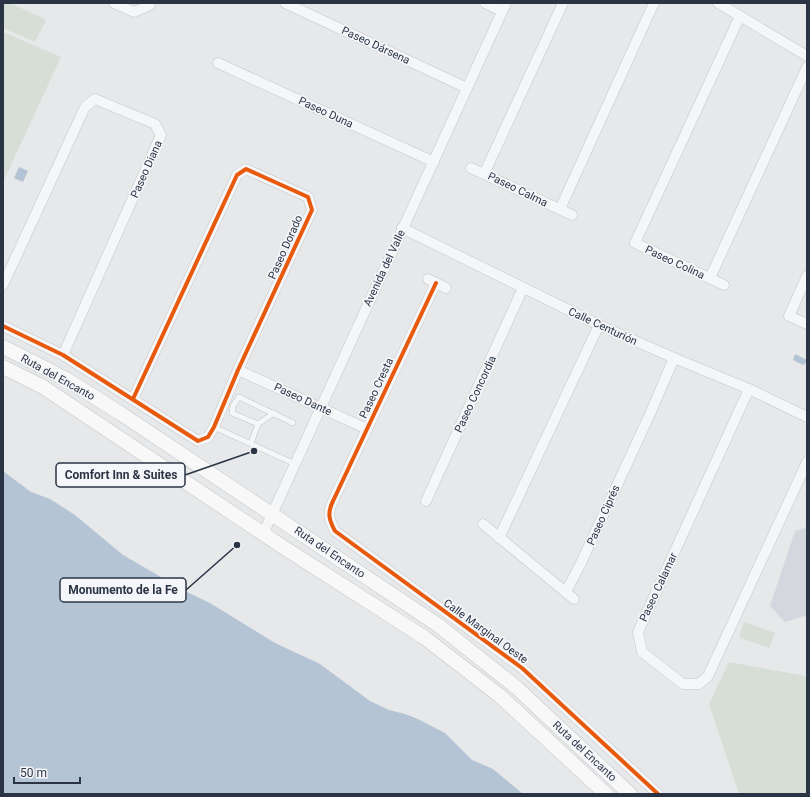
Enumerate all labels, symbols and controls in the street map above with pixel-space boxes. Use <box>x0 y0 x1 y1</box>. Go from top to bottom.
street label: Paseo Dársena <box>340 24 412 67</box>
street label: Paseo Duna <box>296 94 355 131</box>
street label: Paseo Diana <box>128 139 165 200</box>
street label: Paseo Calma <box>486 169 550 210</box>
street label: Paseo Dorado <box>266 213 305 281</box>
street label: Avenida del Valle <box>361 228 408 309</box>
street label: Paseo Colina <box>643 243 707 282</box>
street label: Calle Centurión <box>566 305 639 348</box>
street label: Ruta del Encanto <box>19 352 97 403</box>
street label: Paseo Concordia <box>452 354 499 435</box>
street label: Paseo Cresta <box>357 356 396 421</box>
street label: Paseo Dante <box>272 380 334 419</box>
callout: Comfort Inn & Suites <box>56 463 185 487</box>
text: Comfort Inn & Suites <box>65 468 177 482</box>
street label: Paseo Ciprés <box>584 483 623 547</box>
street label: Ruta del Encanto <box>292 524 368 581</box>
street label: Paseo Calamar <box>637 550 680 624</box>
callout: Monumento de la Fe <box>60 578 186 602</box>
text: Monumento de la Fe <box>68 583 178 597</box>
street label: Calle Marginal Oeste <box>441 596 531 666</box>
street label: Ruta del Encanto <box>550 718 619 784</box>
scale bar <box>14 759 80 785</box>
text: 50 m <box>20 766 47 780</box>

